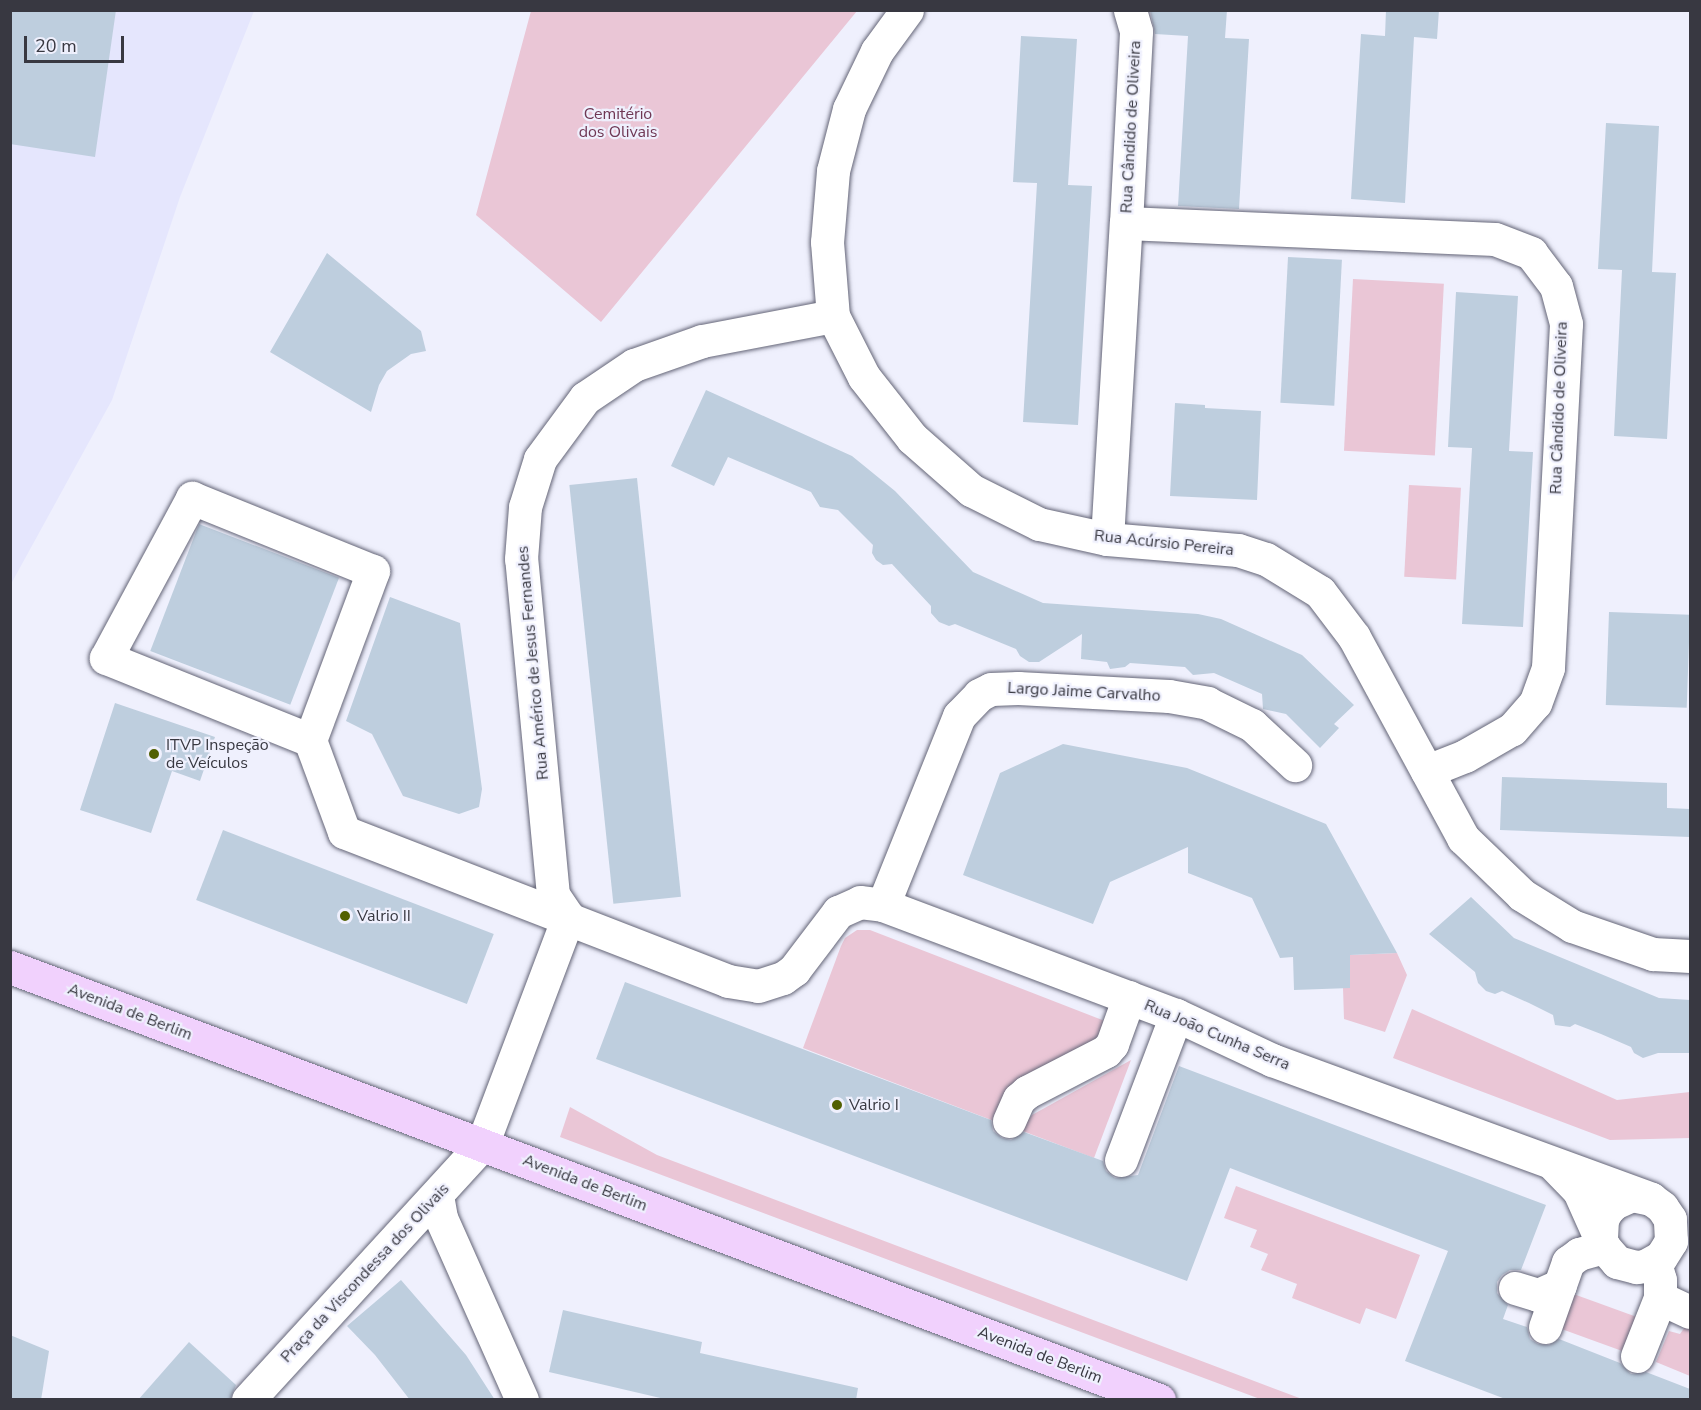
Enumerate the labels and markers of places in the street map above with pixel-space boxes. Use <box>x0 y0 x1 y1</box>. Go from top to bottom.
place label: ITVP Inspeção de Veículos <box>166 735 269 773</box>
marker: ITVP Inspeção de Veículos <box>147 747 161 761</box>
place label: Valrio II <box>357 906 411 926</box>
marker: Valrio II <box>338 909 352 923</box>
place label: Valrio I <box>849 1095 899 1115</box>
marker: Valrio I <box>830 1098 844 1112</box>

